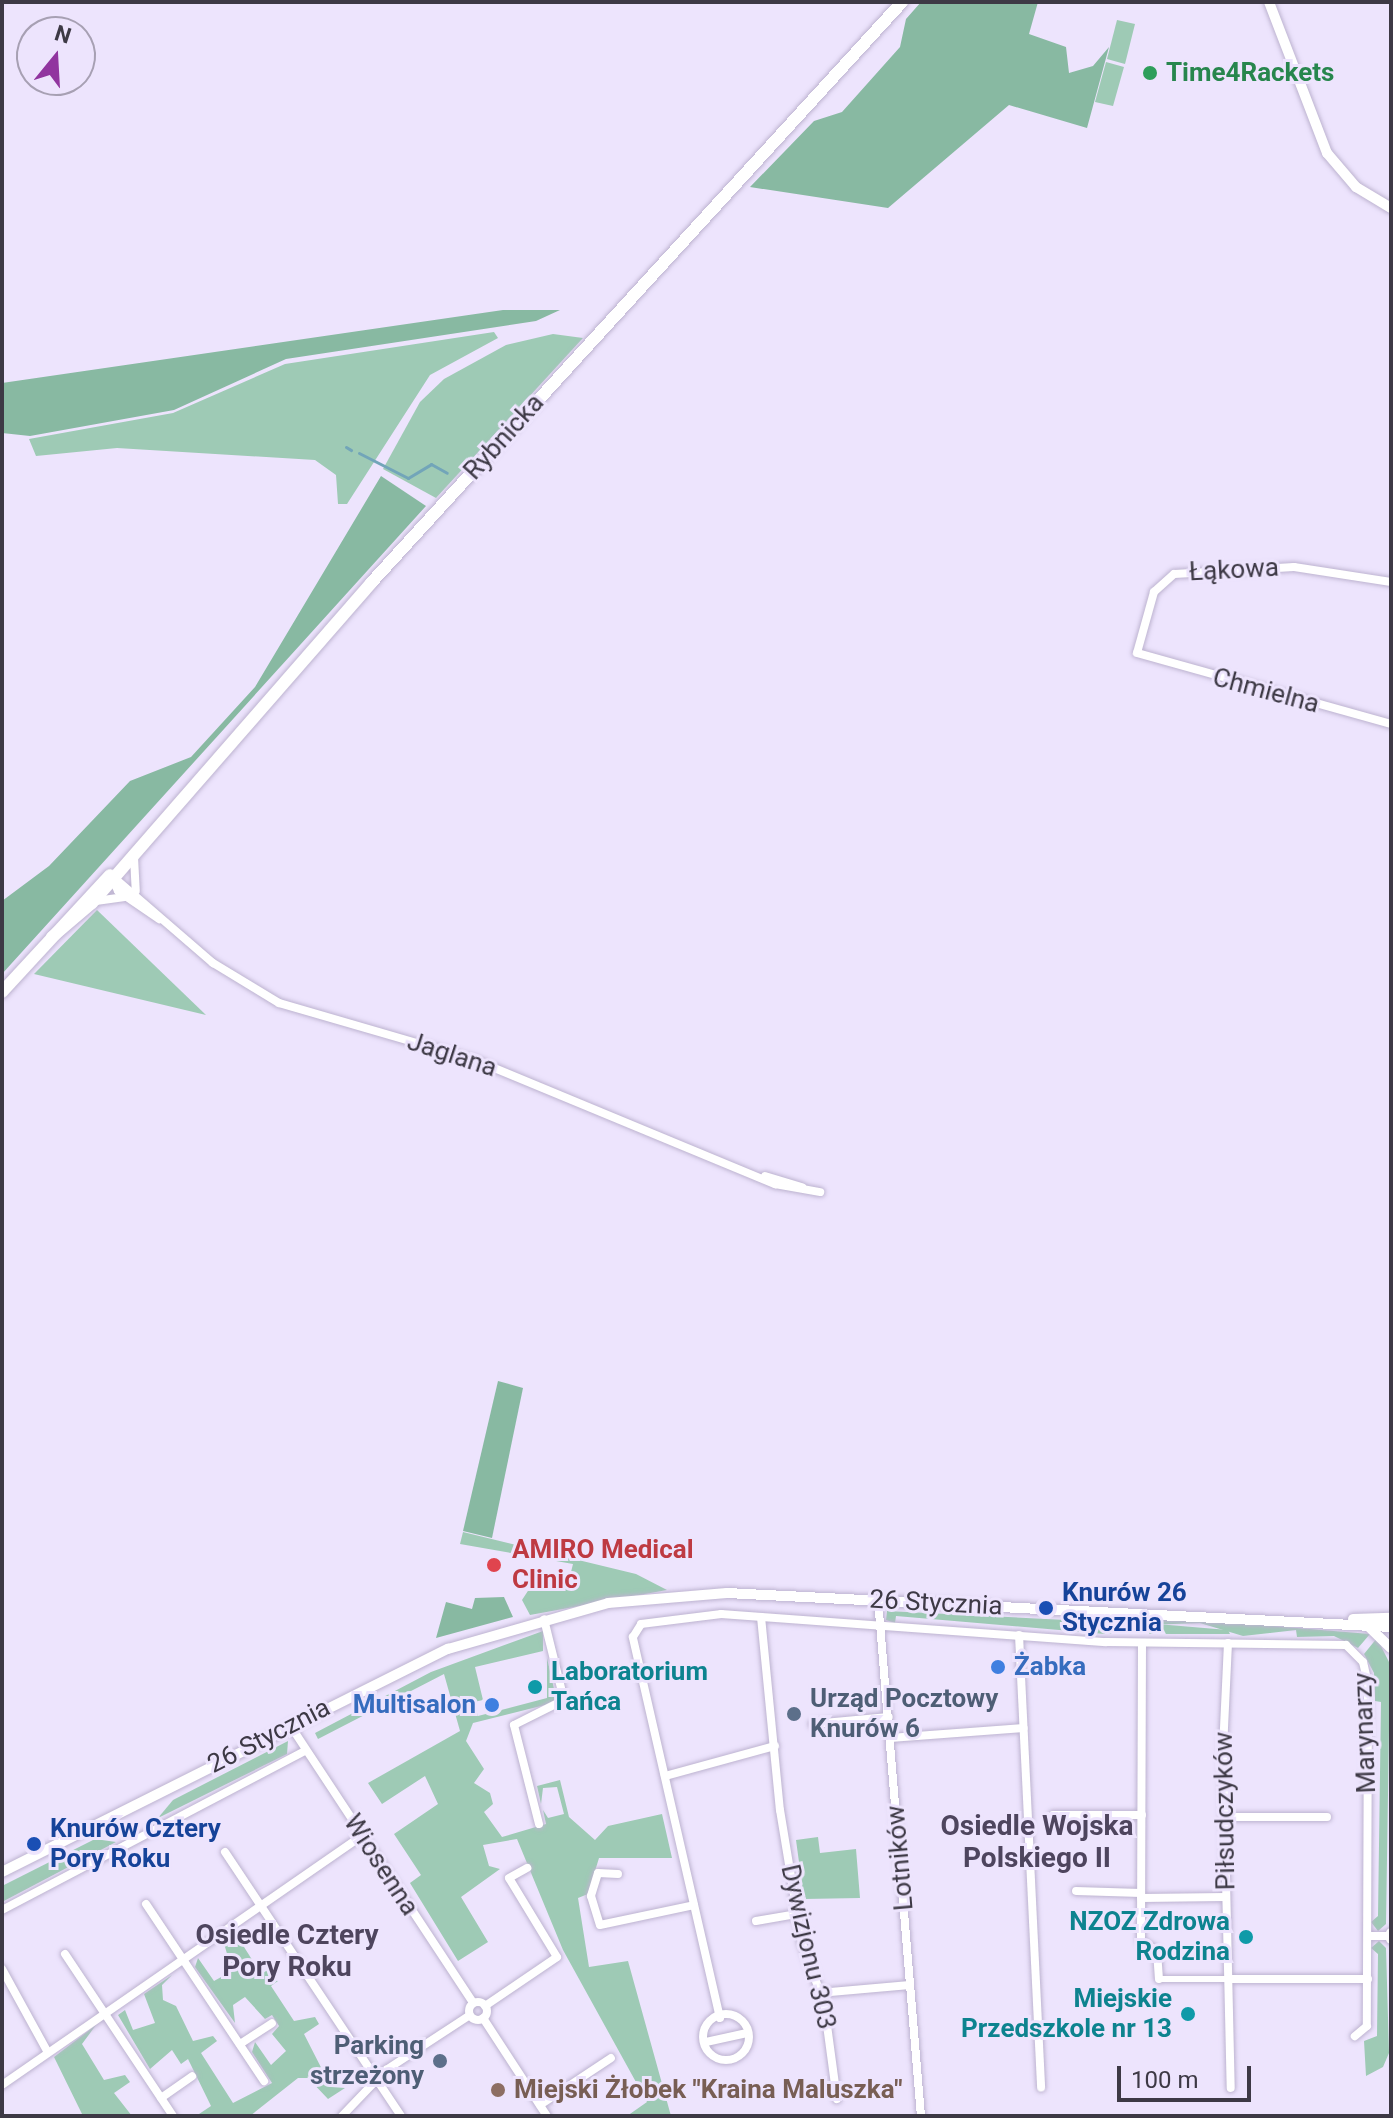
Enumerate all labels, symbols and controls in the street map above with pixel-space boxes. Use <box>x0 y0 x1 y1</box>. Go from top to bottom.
north arrow <box>16 16 96 96</box>
text: N <box>52 20 74 49</box>
place label: Time4Rackets <box>1166 57 1334 89</box>
marker: Time4Rackets <box>1141 64 1159 82</box>
street label: Rybnicka <box>457 388 551 486</box>
street label: Łąkowa <box>1188 552 1280 588</box>
street label: Chmielna <box>1209 662 1323 720</box>
street label: Jaglana <box>403 1026 501 1084</box>
place label: AMIRO Medical Clinic <box>512 1534 694 1596</box>
marker: AMIRO Medical Clinic <box>483 1554 505 1576</box>
place label: Knurów 26 Stycznia <box>1062 1577 1187 1638</box>
street label: 26 Stycznia <box>869 1584 1003 1622</box>
marker: Knurów 26 Stycznia <box>1037 1599 1055 1617</box>
place label: Żabka <box>1014 1651 1086 1683</box>
place label: Laboratorium Tańca <box>551 1656 708 1718</box>
marker: Żabka <box>989 1658 1007 1676</box>
street label: Marynarzy <box>1347 1672 1383 1794</box>
marker: Laboratorium Tańca <box>526 1678 544 1696</box>
place label: Urząd Pocztowy Knurów 6 <box>810 1683 998 1744</box>
place label: Multisalon <box>353 1689 476 1721</box>
street label: 26 Stycznia <box>203 1692 335 1780</box>
marker: Multisalon <box>483 1696 501 1714</box>
marker: Urząd Pocztowy Knurów 6 <box>785 1705 803 1723</box>
street label: Piłsudczyków <box>1208 1731 1242 1891</box>
street label: Lotników <box>880 1804 920 1912</box>
street label: Wiosenna <box>337 1809 425 1921</box>
district label: Osiedle Wojska Polskiego II <box>941 1809 1133 1875</box>
place label: Knurów Cztery Pory Roku <box>50 1813 221 1874</box>
marker: Knurów Cztery Pory Roku <box>25 1835 43 1853</box>
street label: Dywizjonu 303 <box>774 1862 842 2032</box>
place label: NZOZ Zdrowa Rodzina <box>1069 1906 1230 1968</box>
district label: Osiedle Cztery Pory Roku <box>195 1918 379 1984</box>
marker: NZOZ Zdrowa Rodzina <box>1237 1928 1255 1946</box>
place label: Miejskie Przedszkole nr 13 <box>961 1983 1172 2044</box>
marker: Miejskie Przedszkole nr 13 <box>1179 2005 1197 2023</box>
place label: Parking strzeżony <box>310 2030 424 2092</box>
scale bar <box>1121 2050 1255 2100</box>
marker: Parking strzeżony <box>431 2052 449 2070</box>
text: 100 m <box>1131 2066 1198 2094</box>
place label: Miejski Żłobek "Kraina Maluszka" <box>514 2074 902 2106</box>
marker: Miejski Żłobek "Kraina Maluszka" <box>489 2081 507 2099</box>

